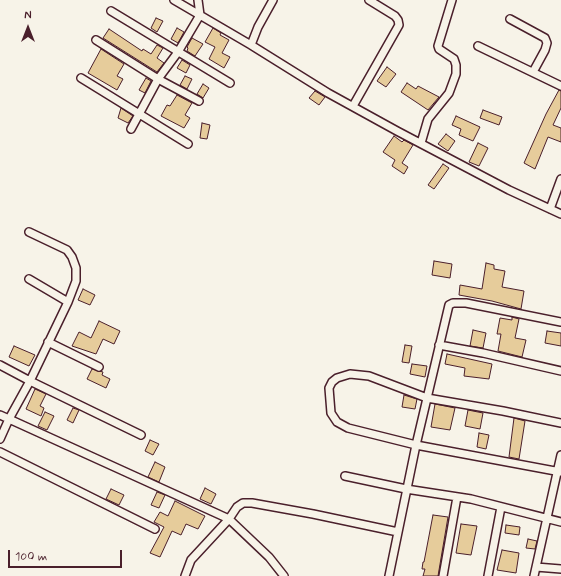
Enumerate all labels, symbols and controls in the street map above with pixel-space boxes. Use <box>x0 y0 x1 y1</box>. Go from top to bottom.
north arrow <box>8 8 48 48</box>
text: N <box>24 9 32 23</box>
scale bar <box>10 542 124 568</box>
text: 100 m <box>15 549 47 565</box>

